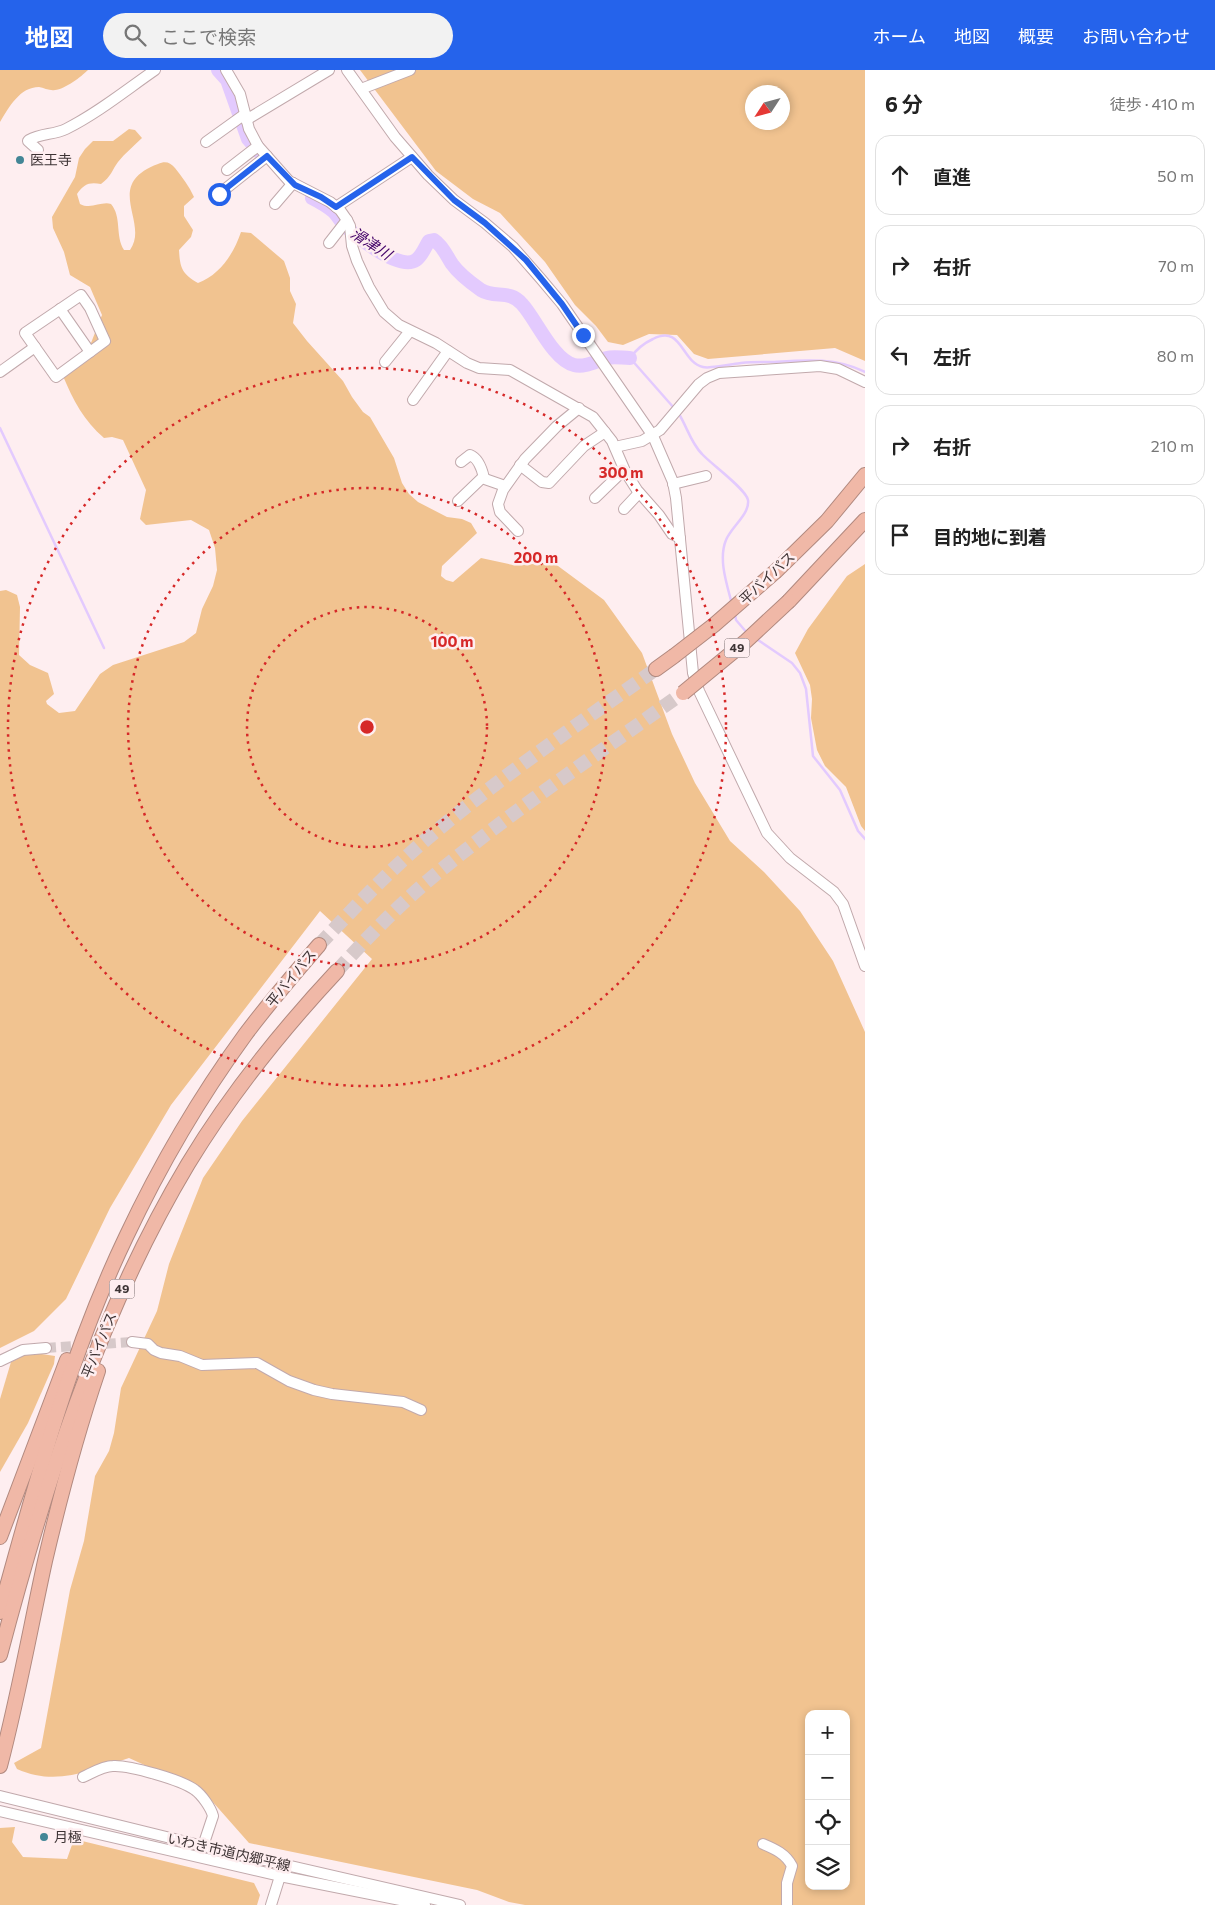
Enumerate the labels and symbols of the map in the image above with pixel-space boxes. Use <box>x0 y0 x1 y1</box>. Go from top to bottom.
north arrow <box>745 85 790 130</box>
place label: 医王寺 <box>30 151 72 168</box>
marker: 医王寺 <box>14 154 26 166</box>
route start <box>208 183 231 206</box>
water label: 滑津川 <box>348 223 397 264</box>
route end <box>572 324 595 347</box>
text: 300 m <box>599 463 643 481</box>
text: 200 m <box>514 548 558 566</box>
street label: 平バイパス <box>735 548 798 608</box>
text: 100 m <box>431 632 473 650</box>
road number: 49 <box>724 638 750 658</box>
centre of rings <box>358 718 376 736</box>
street label: 平バイパス <box>262 945 319 1010</box>
road number: 49 <box>110 1280 134 1298</box>
street label: 平バイパス <box>78 1309 119 1380</box>
place label: 月極 <box>54 1828 82 1845</box>
street label: いわき市道内郷平線 <box>166 1829 292 1874</box>
marker: 月極 <box>38 1831 50 1843</box>

